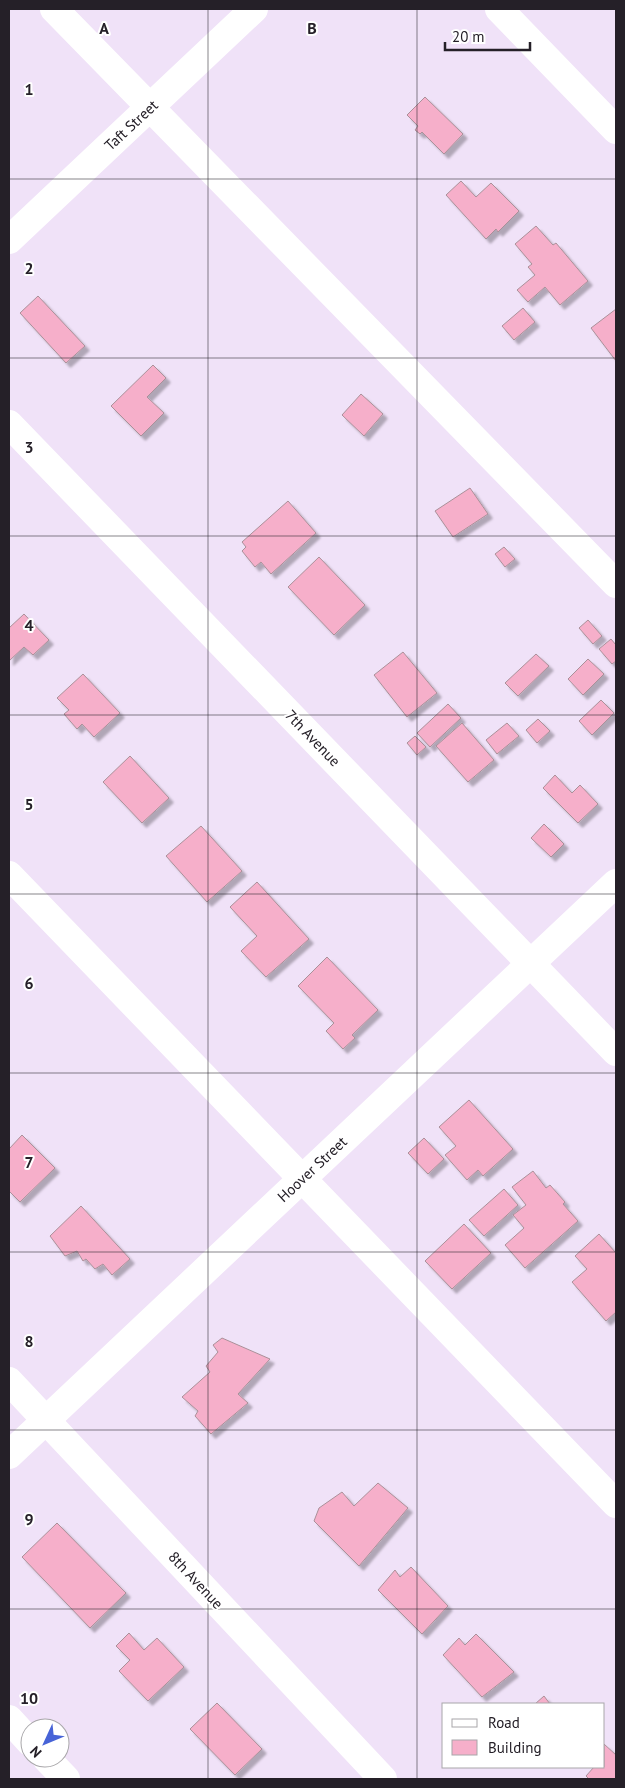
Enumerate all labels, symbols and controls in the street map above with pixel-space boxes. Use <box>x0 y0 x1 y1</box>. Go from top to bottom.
text: A <box>99 18 109 38</box>
text: B <box>307 18 317 38</box>
scale bar <box>445 20 530 52</box>
text: 20 m <box>452 27 485 46</box>
text: 1 <box>24 79 34 99</box>
street label: Taft Street <box>100 95 162 155</box>
text: 2 <box>24 258 34 278</box>
text: 3 <box>24 437 34 457</box>
text: 4 <box>24 615 34 635</box>
street label: 7th Avenue <box>281 706 345 770</box>
text: 5 <box>24 794 34 814</box>
text: 6 <box>24 973 34 993</box>
street label: Hoover Street <box>273 1132 351 1206</box>
text: 7 <box>24 1152 34 1172</box>
text: 8 <box>24 1331 34 1351</box>
text: 9 <box>24 1509 34 1529</box>
street label: 8th Avenue <box>165 1547 227 1613</box>
text: 10 <box>20 1688 38 1708</box>
legend <box>442 1703 605 1768</box>
text: Road <box>488 1713 520 1732</box>
north arrow <box>20 1718 70 1768</box>
text: Building <box>488 1738 542 1757</box>
text: N <box>26 1742 45 1762</box>

